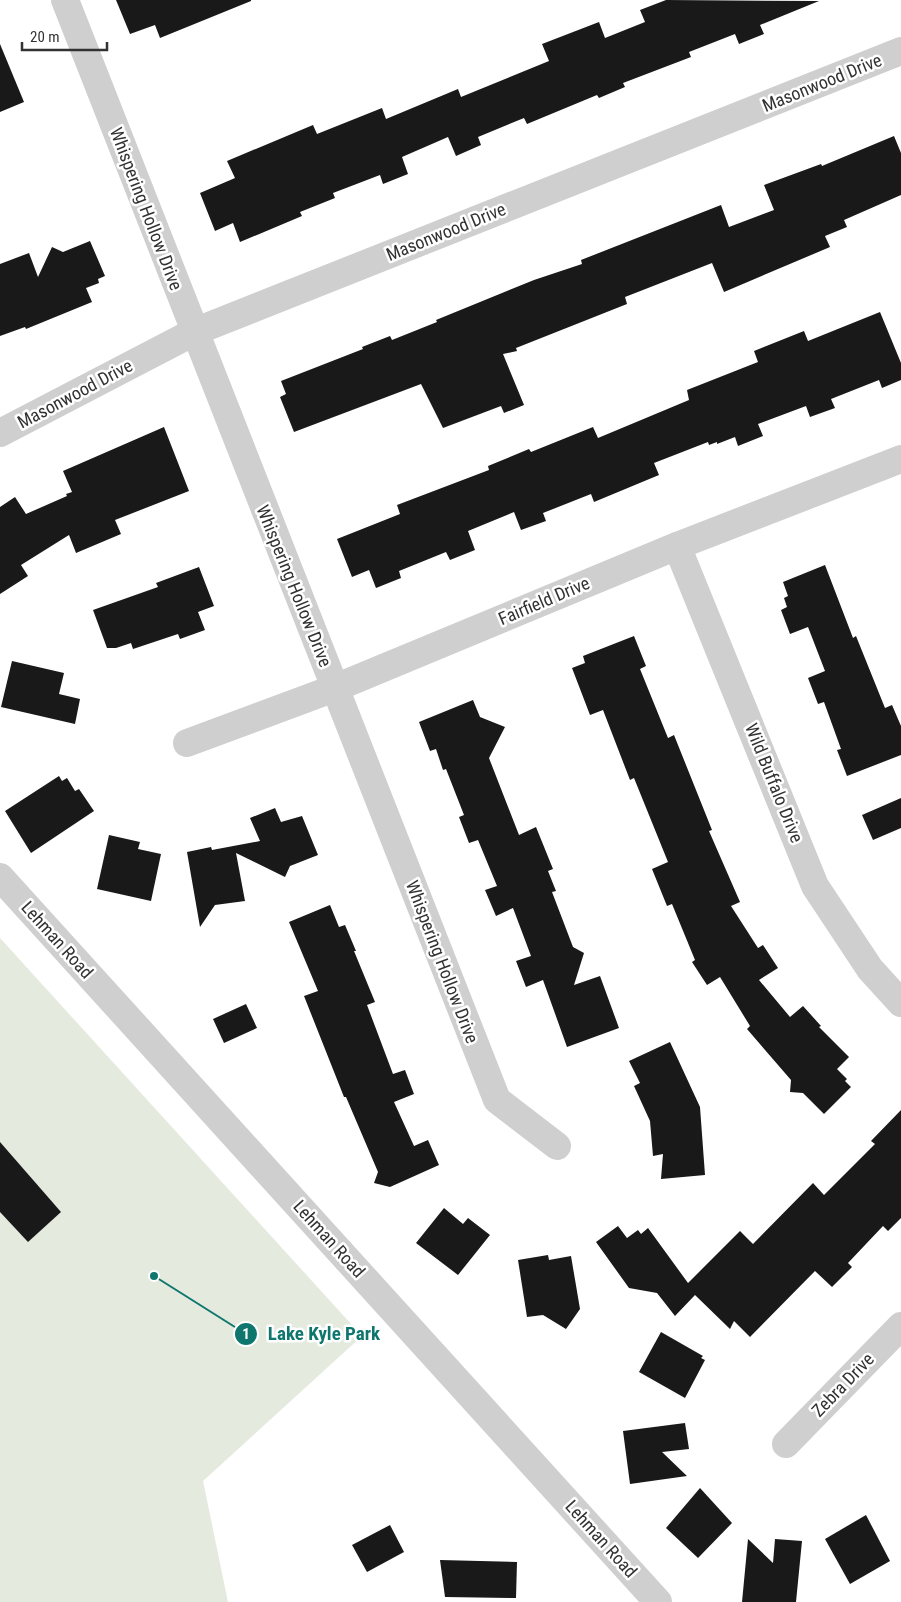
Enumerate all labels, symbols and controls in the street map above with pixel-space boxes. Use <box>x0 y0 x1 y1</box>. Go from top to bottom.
scale bar <box>22 20 108 52</box>
text: 20 m <box>30 28 60 46</box>
street label: Masonwood Drive <box>759 49 885 116</box>
street label: Whispering Hollow Drive <box>106 124 187 293</box>
street label: Masonwood Drive <box>383 198 509 265</box>
street label: Masonwood Drive <box>14 354 136 433</box>
street label: Whispering Hollow Drive <box>252 502 337 670</box>
street label: Fairfield Drive <box>495 572 593 629</box>
street label: Wild Buffalo Drive <box>741 720 808 846</box>
street label: Whispering Hollow Drive <box>402 877 483 1046</box>
street label: Lehman Road <box>17 897 98 983</box>
street label: Lehman Road <box>289 1196 370 1282</box>
callout: Lake Kyle Park <box>233 1317 391 1351</box>
text: Lake Kyle Park <box>268 1322 381 1345</box>
text: 1 <box>242 1325 250 1343</box>
street label: Zebra Drive <box>807 1348 878 1421</box>
street label: Lehman Road <box>561 1496 642 1582</box>

